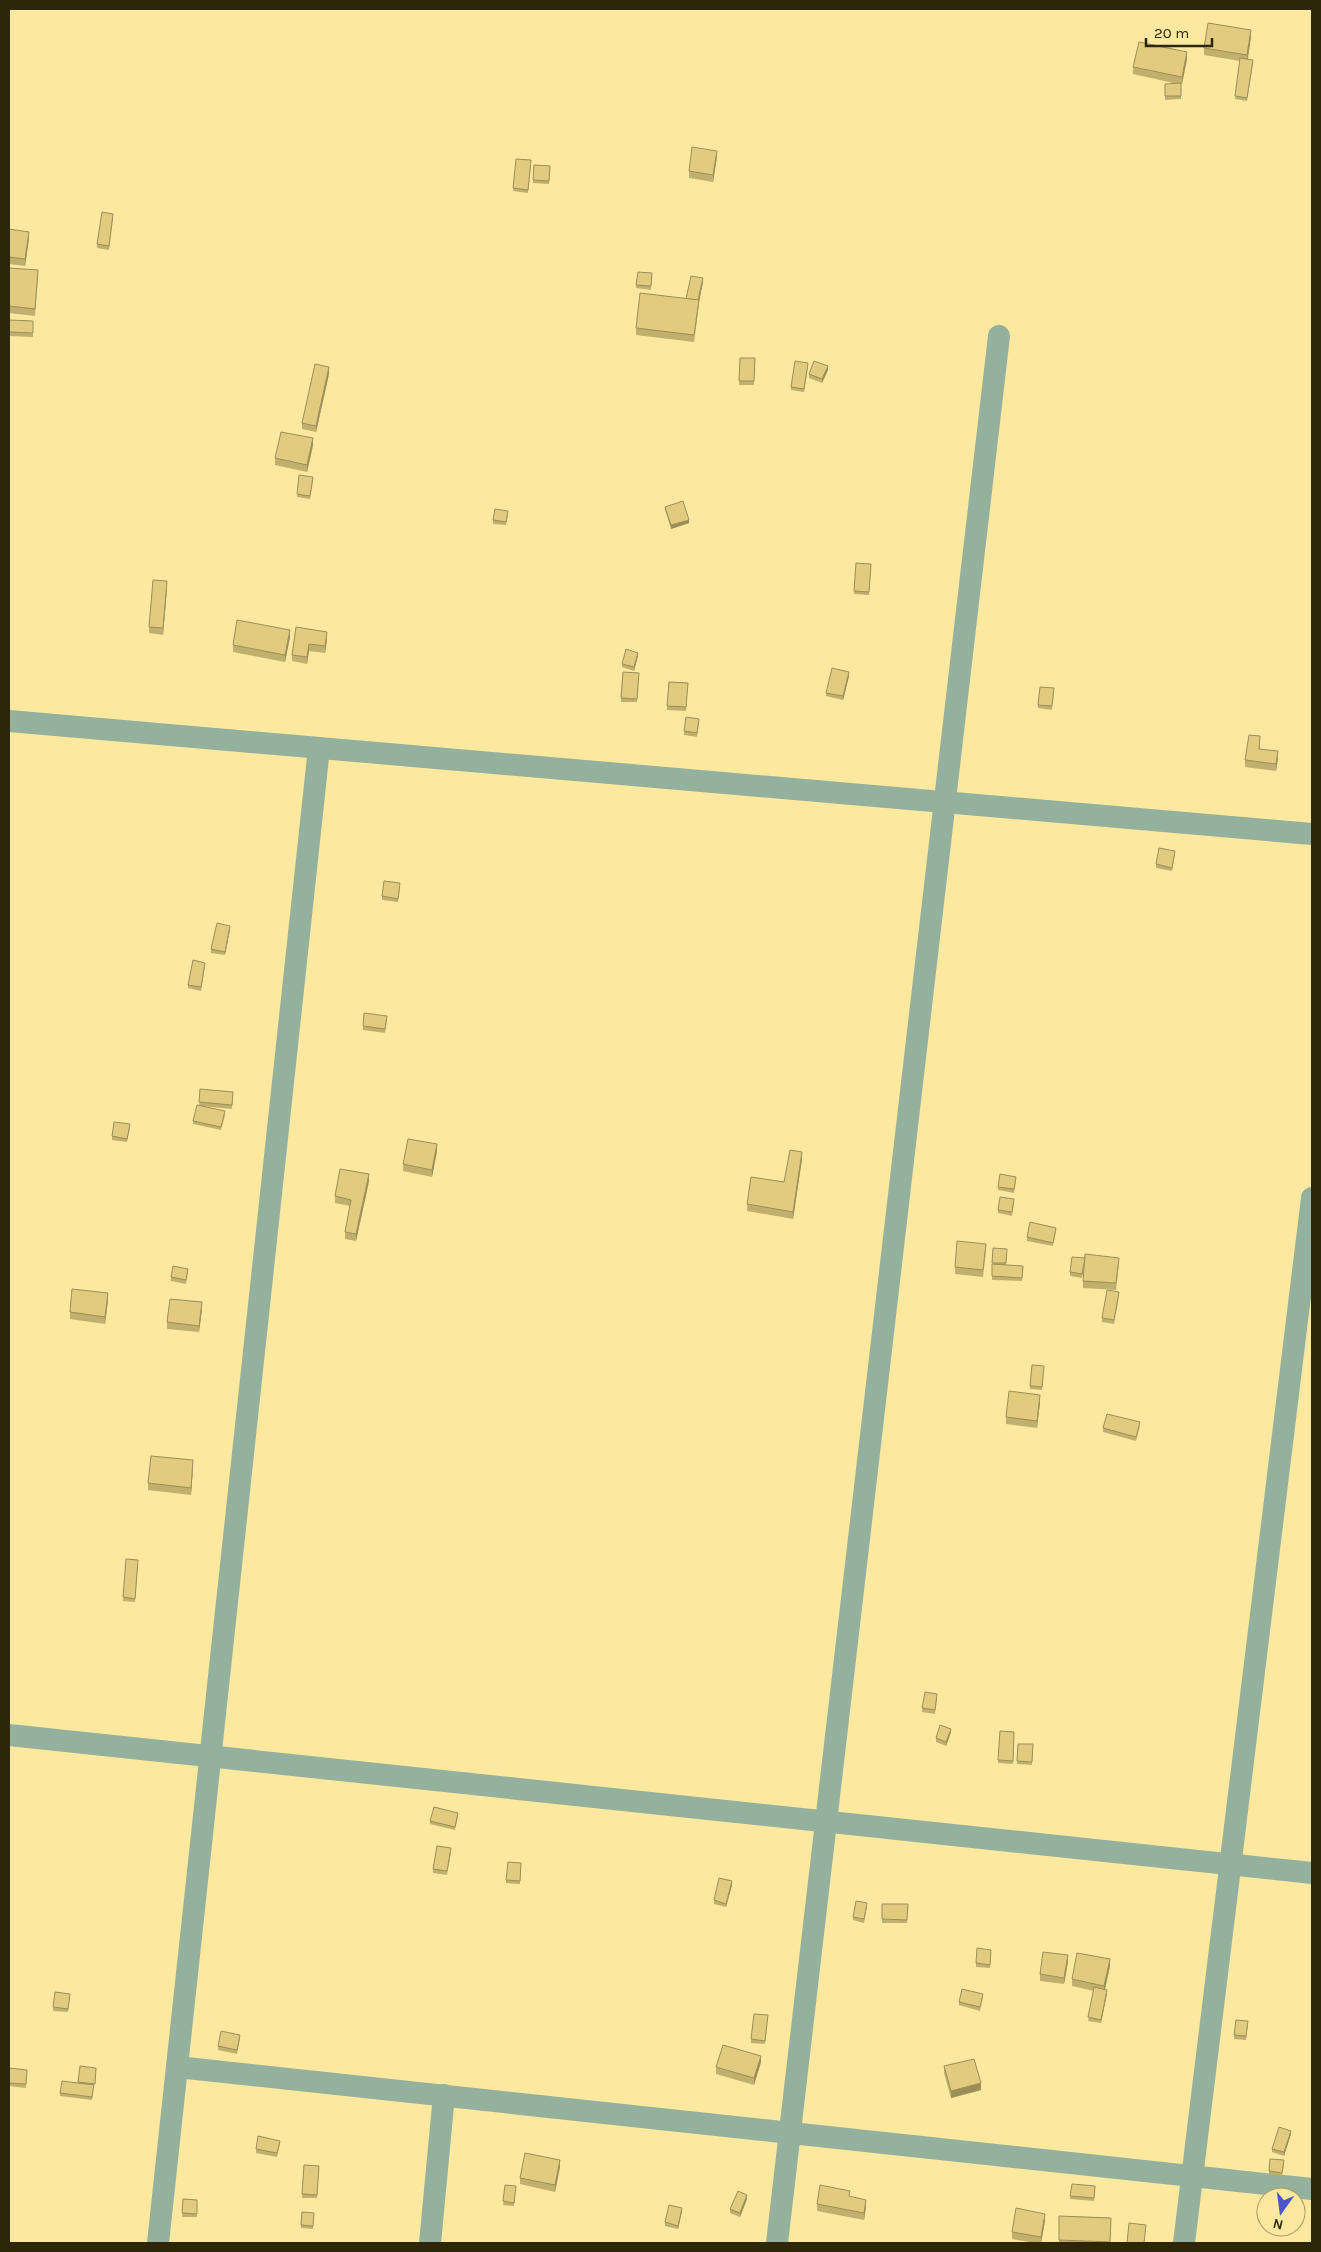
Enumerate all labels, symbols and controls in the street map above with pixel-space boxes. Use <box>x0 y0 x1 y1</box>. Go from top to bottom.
scale bar <box>1146 15 1212 47</box>
text: 20 m <box>1154 24 1189 42</box>
north arrow <box>1256 2187 1306 2237</box>
text: N <box>1271 2215 1285 2234</box>

